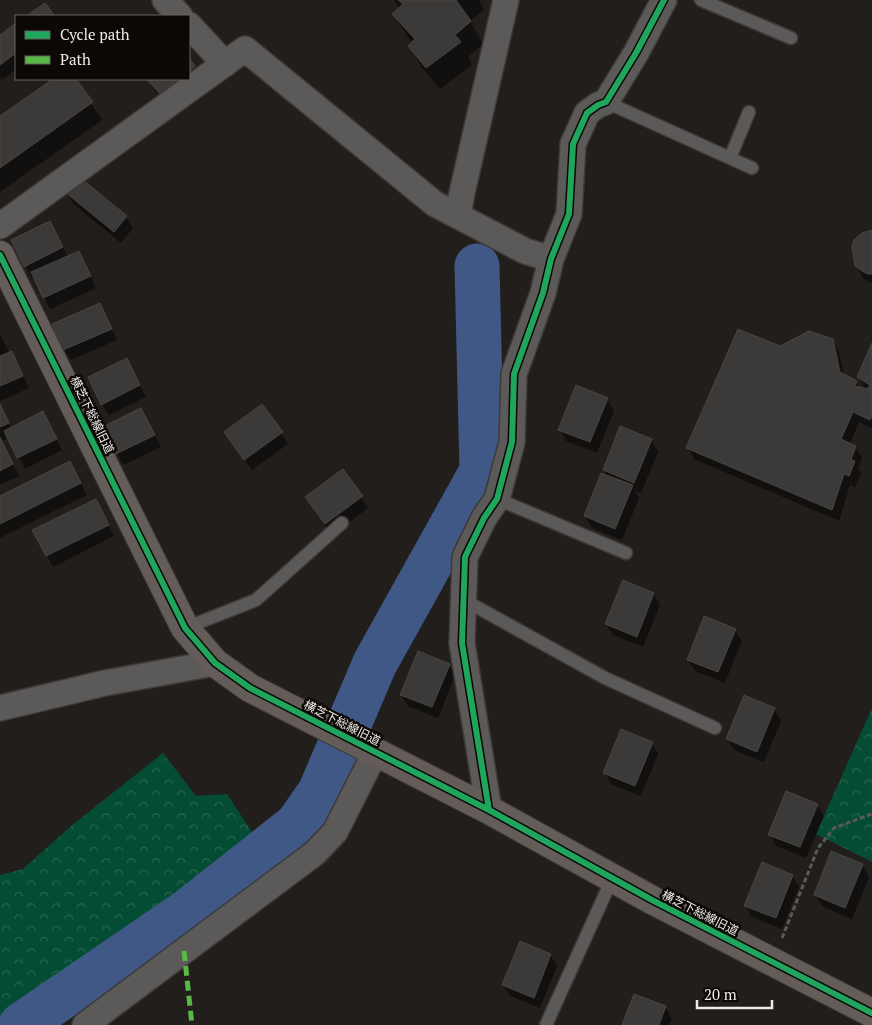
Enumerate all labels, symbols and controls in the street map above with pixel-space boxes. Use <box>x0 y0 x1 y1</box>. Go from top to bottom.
legend <box>15 15 190 80</box>
text: Cycle path <box>60 24 130 44</box>
text: Path <box>60 49 91 69</box>
street label: 横芝下総線旧道 <box>67 374 118 456</box>
street label: 横芝下総線旧道 <box>301 697 383 748</box>
street label: 横芝下総線旧道 <box>659 887 741 938</box>
scale bar <box>697 978 772 1010</box>
text: 20 m <box>704 984 737 1004</box>

